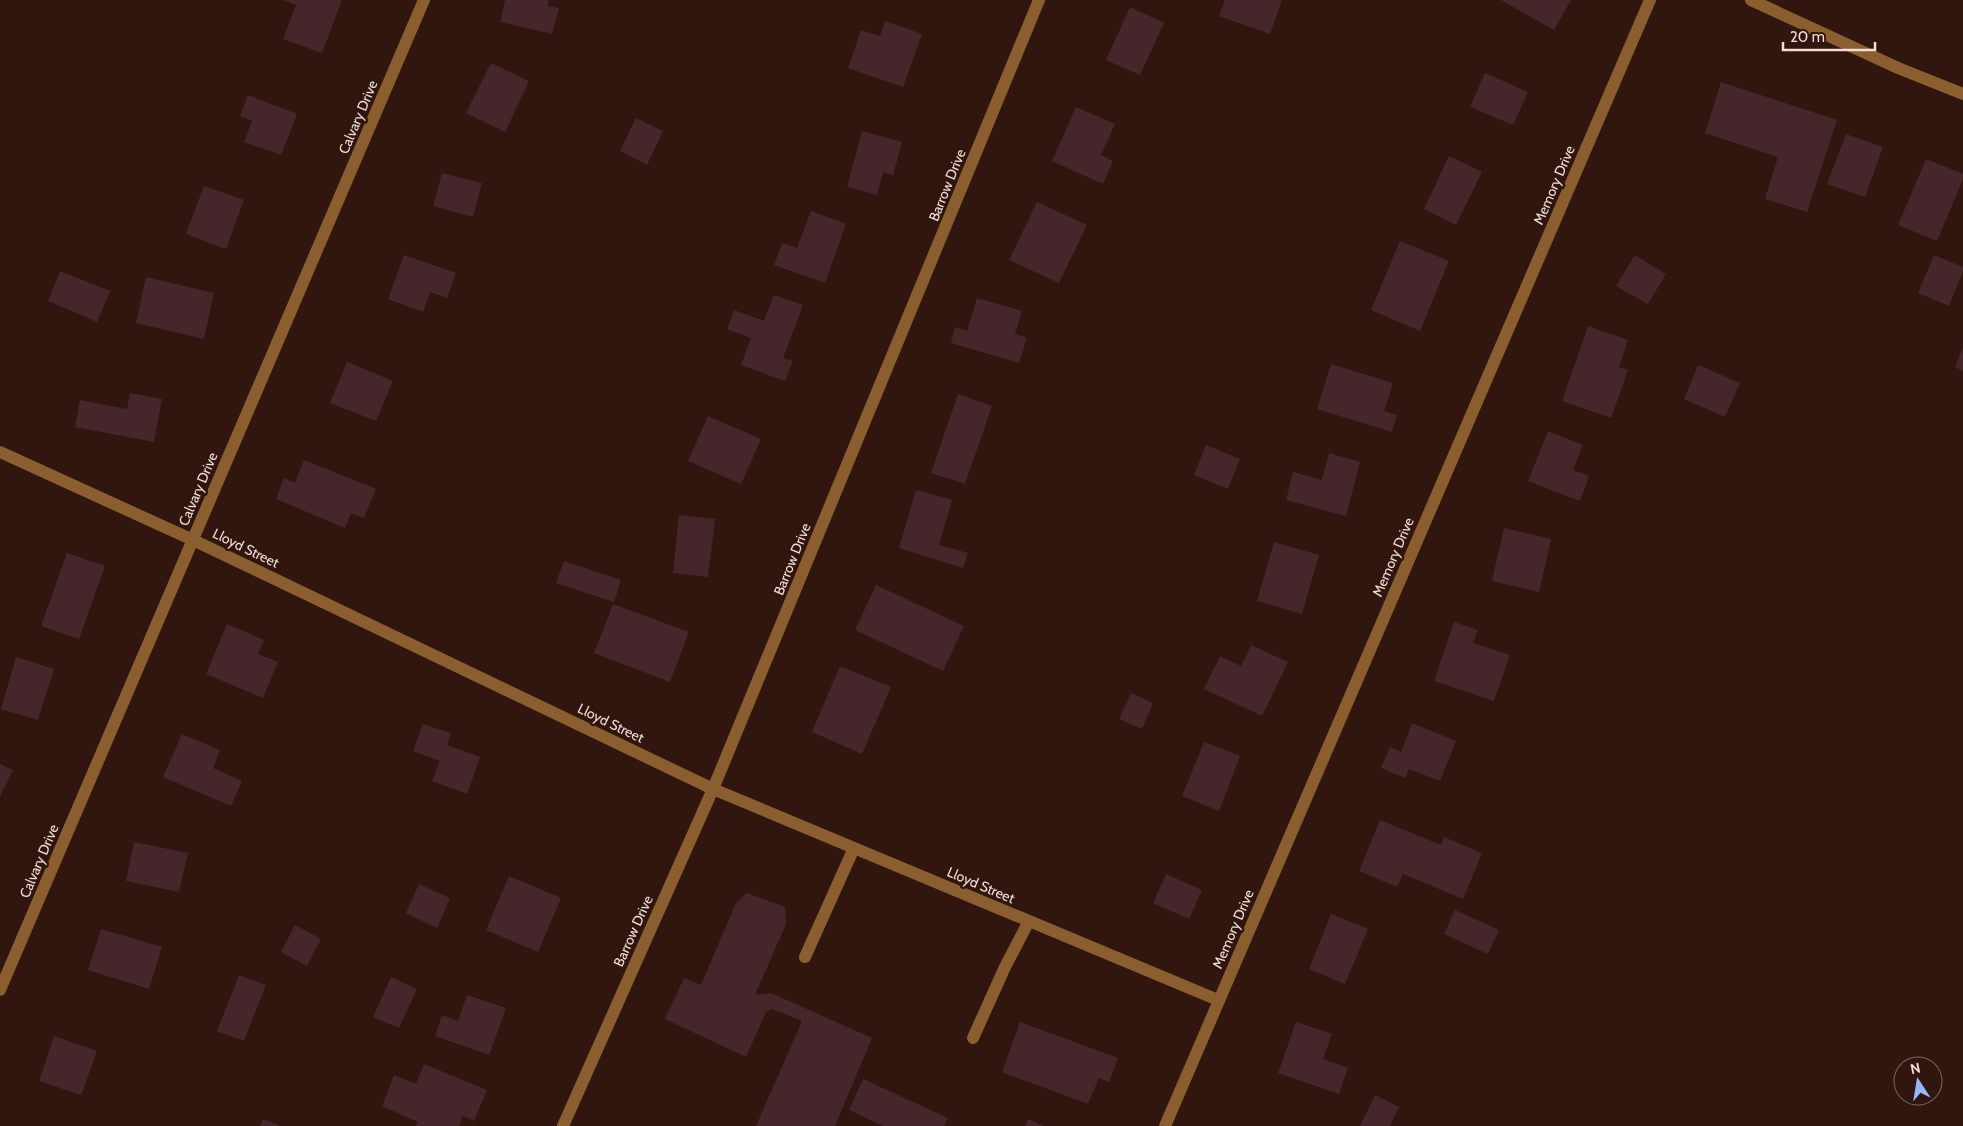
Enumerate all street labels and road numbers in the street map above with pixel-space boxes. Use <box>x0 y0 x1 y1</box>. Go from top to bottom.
street label: Calvary Drive <box>334 78 382 156</box>
street label: Memory Drive <box>1529 143 1579 227</box>
street label: Barrow Drive <box>924 146 970 224</box>
street label: Calvary Drive <box>174 450 222 528</box>
street label: Memory Drive <box>1368 515 1418 599</box>
street label: Barrow Drive <box>769 520 815 598</box>
street label: Lloyd Street <box>210 524 282 572</box>
street label: Lloyd Street <box>575 699 647 747</box>
street label: Calvary Drive <box>15 822 63 900</box>
street label: Lloyd Street <box>945 863 1018 907</box>
street label: Memory Drive <box>1208 887 1258 971</box>
street label: Barrow Drive <box>609 893 657 969</box>

